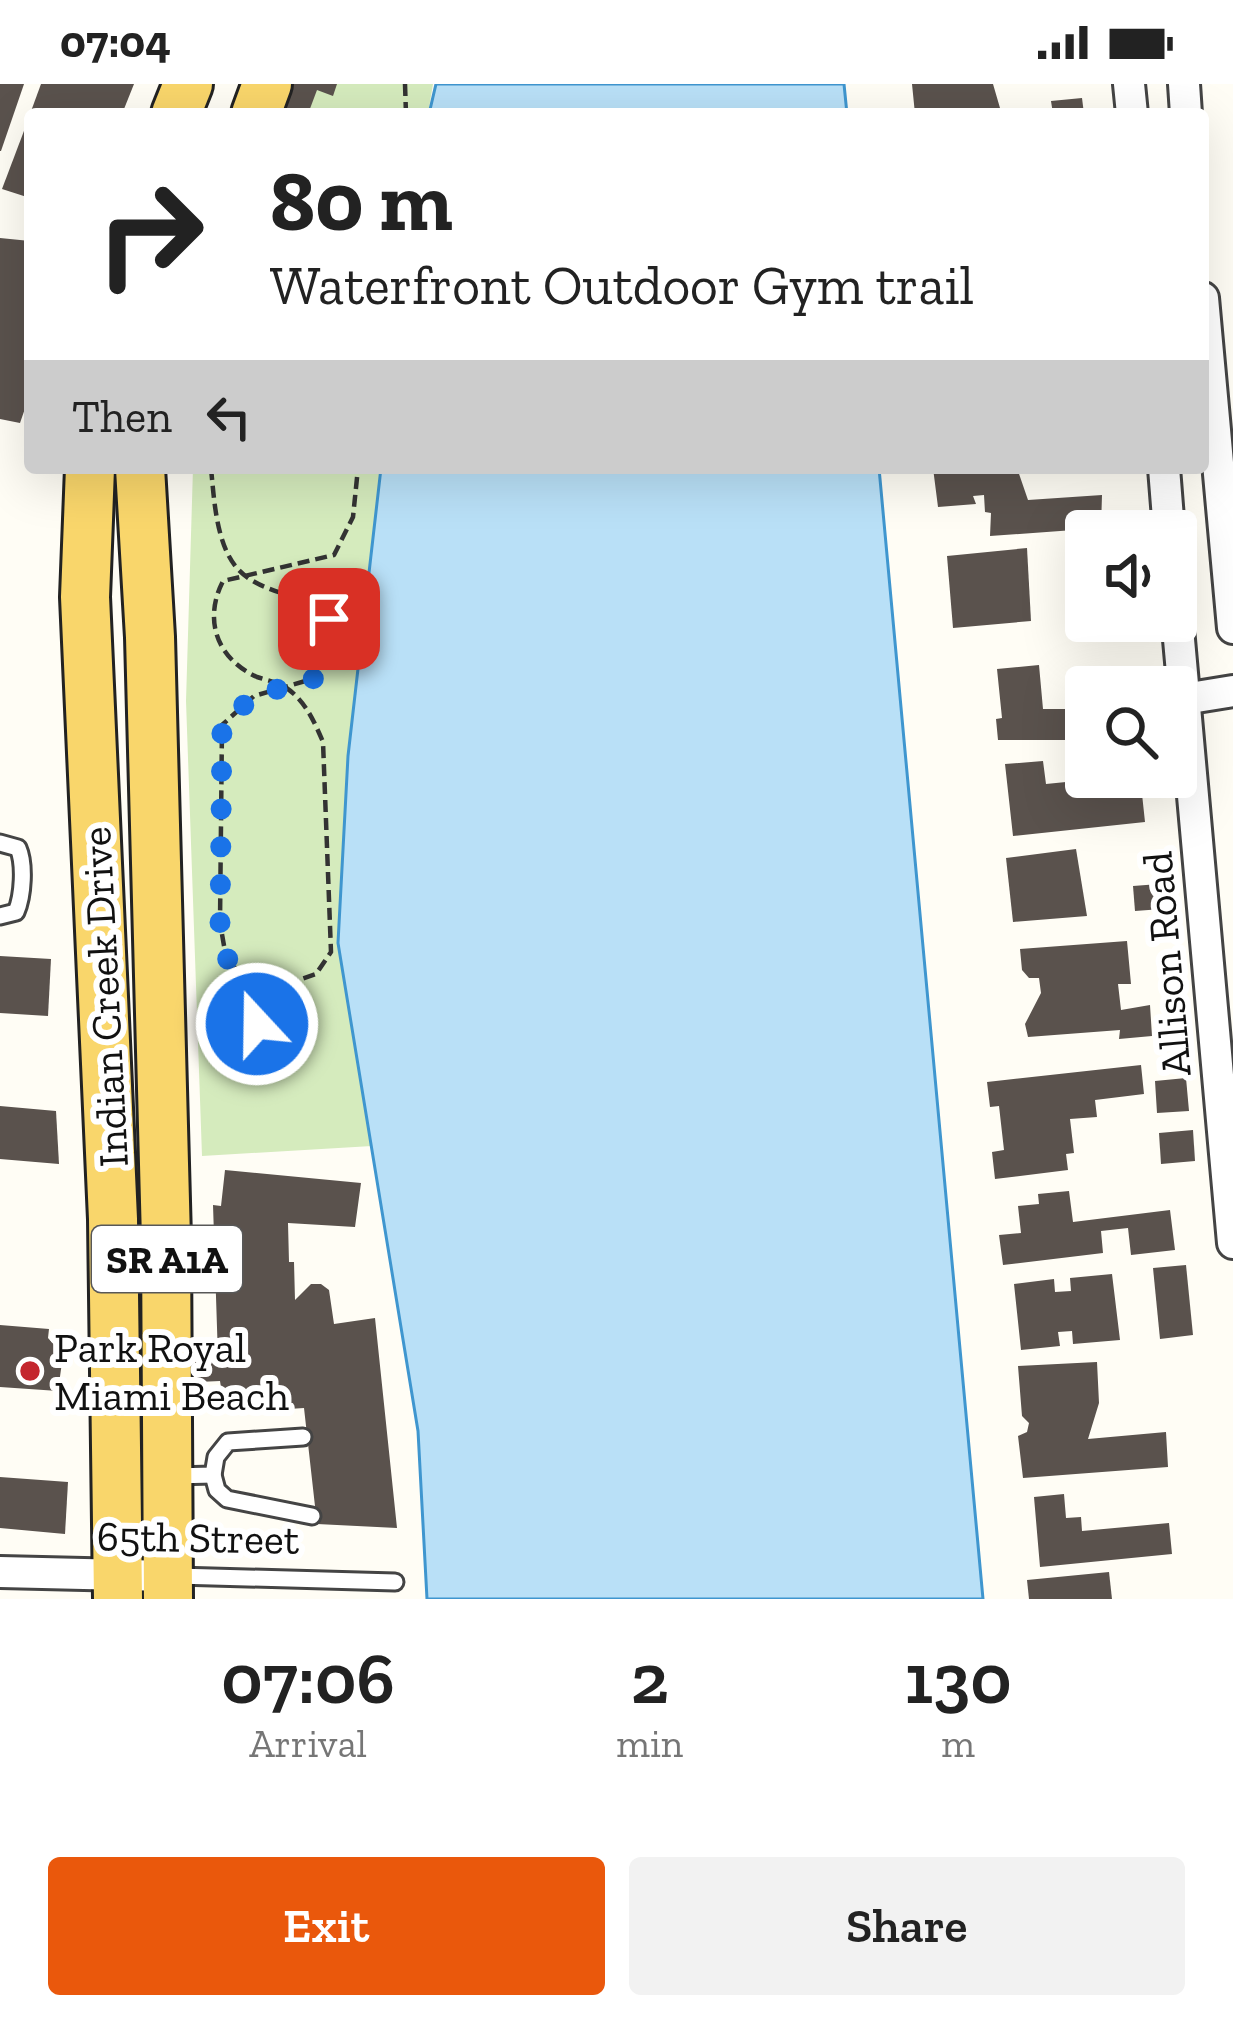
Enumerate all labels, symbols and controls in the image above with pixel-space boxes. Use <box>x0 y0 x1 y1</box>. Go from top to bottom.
text: 07:04 <box>60 15 171 69</box>
text: 80 m <box>270 151 453 252</box>
icon: right <box>72 156 228 312</box>
text: Waterfront Outdoor Gym trail <box>270 253 974 318</box>
icon: left <box>196 384 262 450</box>
text: Then <box>72 390 172 444</box>
map controls <box>1065 510 1197 798</box>
button: sound <box>1065 510 1197 642</box>
pin <box>278 568 380 670</box>
icon: arrive <box>296 586 362 652</box>
button: search <box>1065 666 1197 798</box>
street label: Indian Creek Drive <box>70 825 139 1168</box>
street label: Allison Road <box>1131 850 1202 1078</box>
position arrow <box>194 961 320 1087</box>
road number: SR A1A <box>92 1226 242 1292</box>
place label: Park Royal Miami Beach <box>54 1322 289 1421</box>
marker: Park Royal Miami Beach <box>17 1358 43 1384</box>
street label: 65th Street <box>96 1510 300 1565</box>
text: 07:06 <box>221 1635 395 1721</box>
text: 2 <box>631 1635 669 1721</box>
text: 130 <box>904 1635 1012 1721</box>
text: Arrival <box>249 1720 367 1767</box>
text: min <box>616 1720 683 1767</box>
text: m <box>941 1720 975 1767</box>
button: Exit <box>48 1857 605 1995</box>
button: Share <box>629 1857 1185 1995</box>

